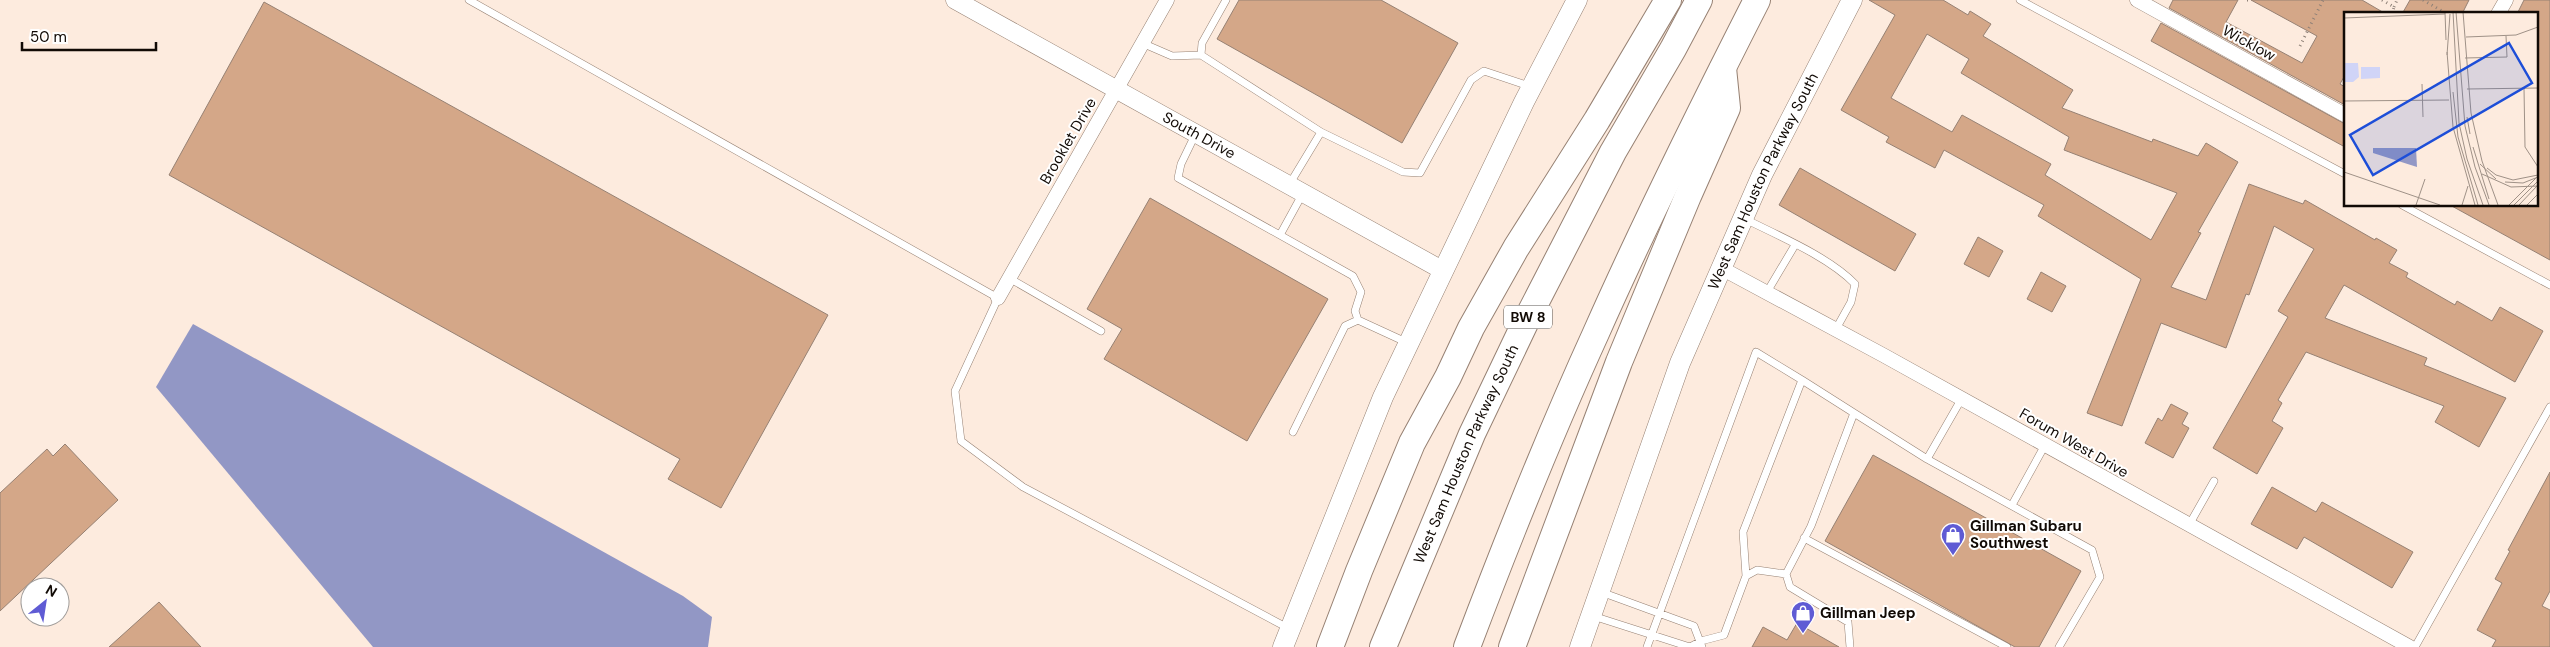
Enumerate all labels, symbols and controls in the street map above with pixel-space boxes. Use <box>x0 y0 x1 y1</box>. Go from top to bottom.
inset map <box>2344 12 2538 206</box>
scale bar <box>22 20 156 52</box>
street label: Wicklow <box>2219 20 2280 66</box>
text: 50 m <box>30 27 67 47</box>
street label: West Sam Houston Parkway South <box>1703 69 1823 293</box>
street label: Brooklet Drive <box>1035 94 1101 188</box>
street label: South Drive <box>1159 107 1239 163</box>
road number: BW 8 <box>1504 306 1552 328</box>
street label: West Sam Houston Parkway South <box>1409 341 1523 567</box>
street label: Forum West Drive <box>2016 404 2132 482</box>
place label: Gillman Subaru Southwest <box>1970 516 2082 553</box>
shop icon: Gillman Subaru Southwest <box>1940 522 1966 556</box>
north arrow <box>20 577 70 627</box>
text: N <box>43 580 60 601</box>
shop icon: Gillman Jeep <box>1790 600 1816 634</box>
place label: Gillman Jeep <box>1820 603 1916 623</box>

